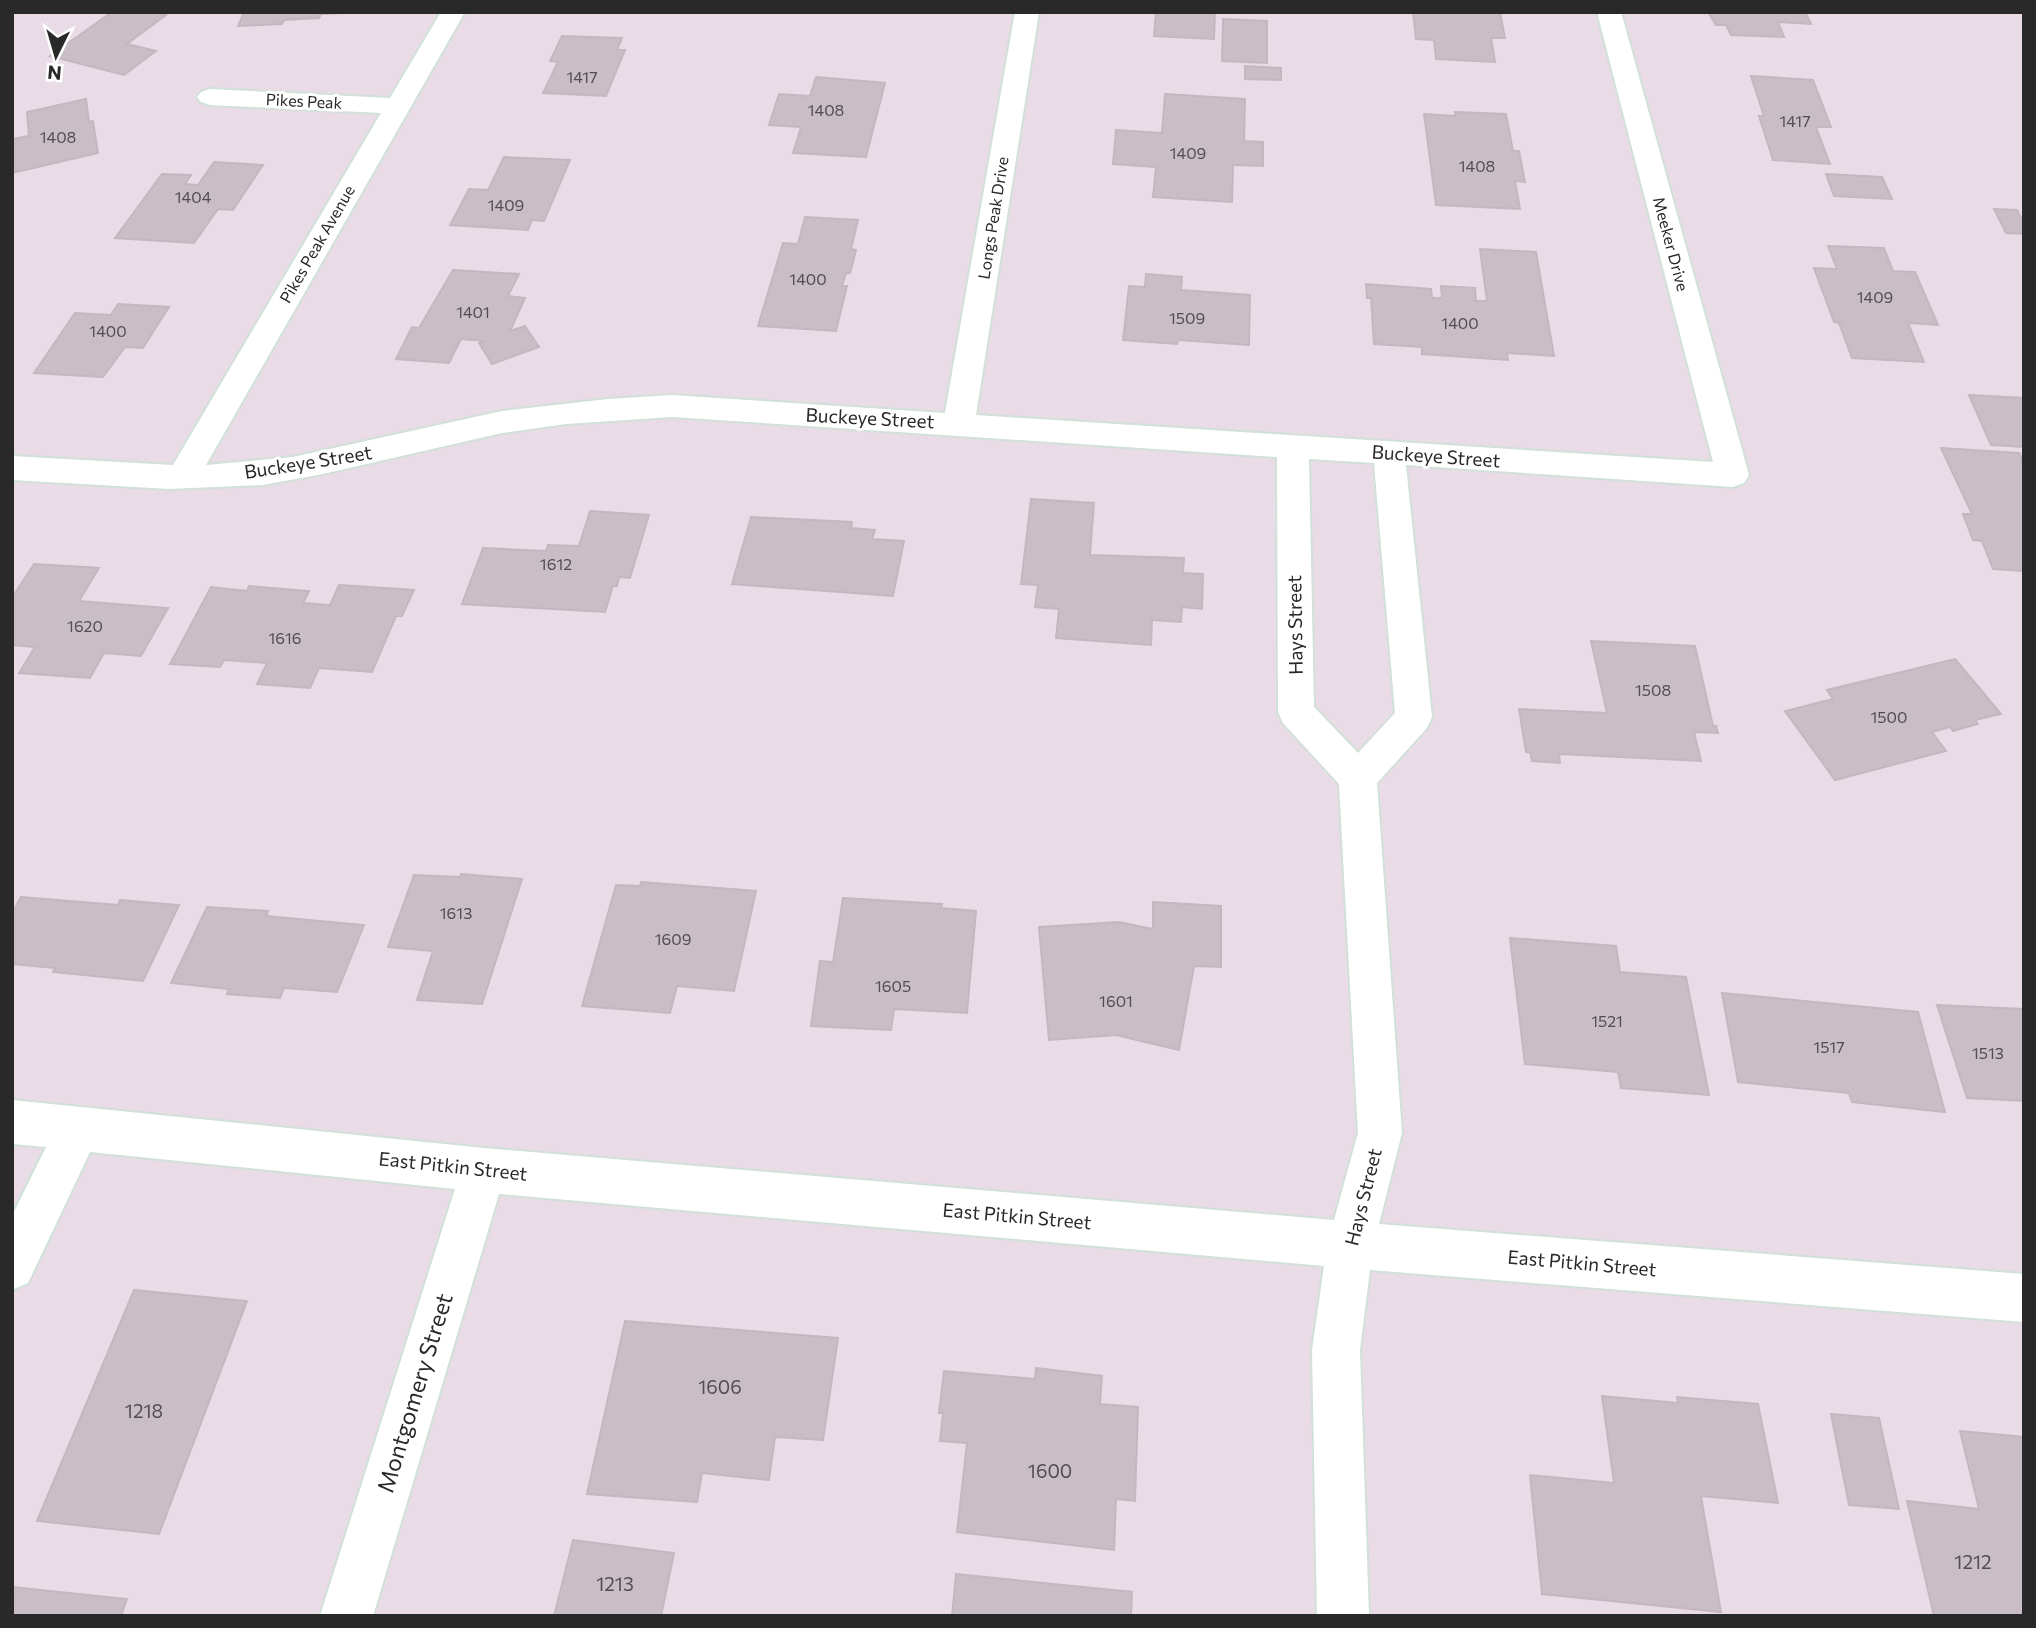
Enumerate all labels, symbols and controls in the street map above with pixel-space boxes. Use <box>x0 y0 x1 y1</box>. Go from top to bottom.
north arrow <box>21 21 91 91</box>
text: N <box>46 61 63 86</box>
house number: 1417 <box>566 67 598 86</box>
street label: Pikes Peak <box>265 89 343 112</box>
house number: 1408 <box>808 100 844 119</box>
house number: 1417 <box>1779 111 1811 130</box>
house number: 1408 <box>40 127 76 146</box>
house number: 1409 <box>1170 143 1206 162</box>
street label: Longs Peak Drive <box>973 155 1012 281</box>
house number: 1408 <box>1459 156 1495 175</box>
street label: Pikes Peak Avenue <box>275 181 358 306</box>
house number: 1404 <box>175 187 212 206</box>
house number: 1409 <box>488 195 524 214</box>
street label: Meeker Drive <box>1650 195 1693 293</box>
house number: 1400 <box>789 269 827 288</box>
house number: 1409 <box>1857 287 1893 306</box>
house number: 1401 <box>456 302 490 321</box>
house number: 1509 <box>1169 308 1205 327</box>
house number: 1400 <box>1441 313 1479 332</box>
house number: 1400 <box>89 321 127 340</box>
street label: Buckeye Street <box>805 403 935 432</box>
street label: Buckeye Street <box>243 440 374 483</box>
street label: Buckeye Street <box>1371 440 1501 471</box>
house number: 1612 <box>540 554 572 573</box>
street label: Hays Street <box>1282 575 1307 675</box>
house number: 1620 <box>67 616 103 635</box>
house number: 1616 <box>268 628 302 647</box>
house number: 1508 <box>1635 680 1671 699</box>
house number: 1500 <box>1871 707 1907 726</box>
house number: 1613 <box>440 903 472 922</box>
house number: 1609 <box>655 929 691 948</box>
house number: 1605 <box>875 976 911 995</box>
house number: 1601 <box>1099 991 1133 1010</box>
house number: 1521 <box>1591 1011 1623 1030</box>
house number: 1517 <box>1813 1037 1845 1056</box>
house number: 1513 <box>1972 1043 2004 1062</box>
street label: East Pitkin Street <box>378 1146 529 1185</box>
street label: Hays Street <box>1339 1146 1386 1248</box>
street label: East Pitkin Street <box>942 1198 1093 1233</box>
street label: East Pitkin Street <box>1507 1245 1658 1280</box>
street label: Montgomery Street <box>370 1290 458 1496</box>
house number: 1606 <box>698 1375 742 1398</box>
house number: 1218 <box>125 1399 163 1422</box>
house number: 1600 <box>1028 1459 1072 1482</box>
house number: 1212 <box>1954 1550 1992 1573</box>
house number: 1213 <box>596 1572 634 1595</box>

